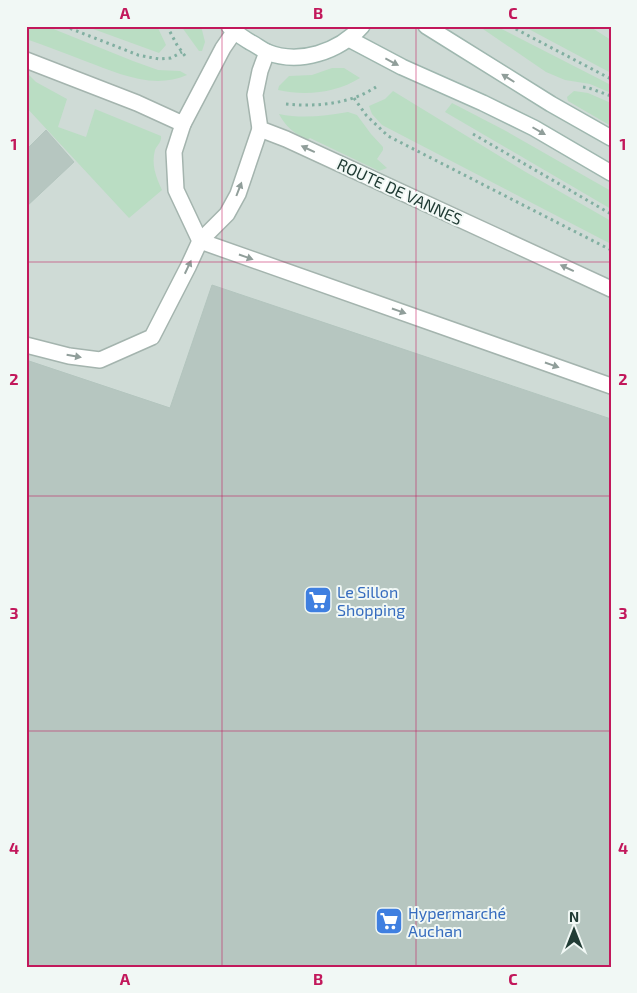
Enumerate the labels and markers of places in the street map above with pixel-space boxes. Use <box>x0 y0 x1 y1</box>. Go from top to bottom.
place label: Le Sillon Shopping <box>337 582 405 619</box>
supermarket icon: Le Sillon Shopping <box>303 585 333 615</box>
place label: Hypermarché Auchan <box>408 903 506 940</box>
supermarket icon: Hypermarché Auchan <box>374 906 404 936</box>

